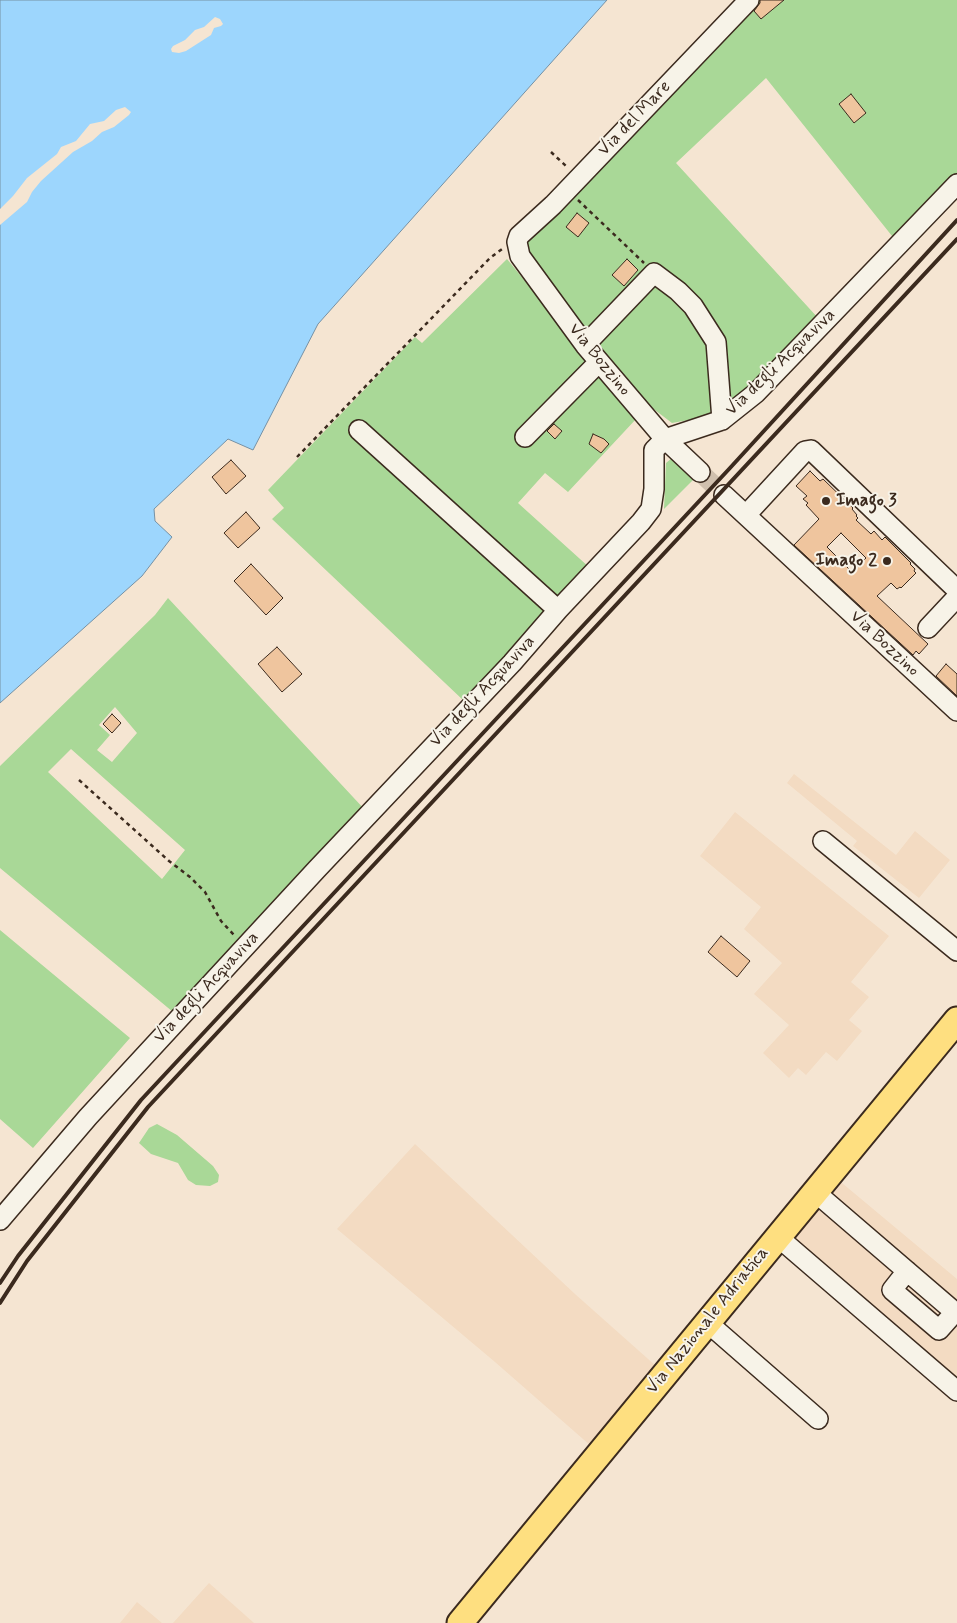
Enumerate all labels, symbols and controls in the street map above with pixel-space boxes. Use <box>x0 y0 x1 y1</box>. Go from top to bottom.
street label: Via del Mare <box>594 77 676 161</box>
street label: Via degli Acquaviva <box>721 305 841 421</box>
street label: Via Bozzino <box>563 319 635 401</box>
place label: Imago 3 <box>836 490 897 512</box>
marker: Imago 3 <box>820 495 832 507</box>
place label: Imago 2 <box>816 550 877 572</box>
marker: Imago 2 <box>881 555 893 567</box>
street label: Via Bozzino <box>845 606 923 682</box>
street label: Via degli Acquaviva <box>426 632 540 752</box>
street label: Via degli Acquaviva <box>150 928 264 1048</box>
street label: Via Nazionale Adriatica <box>642 1243 774 1399</box>

